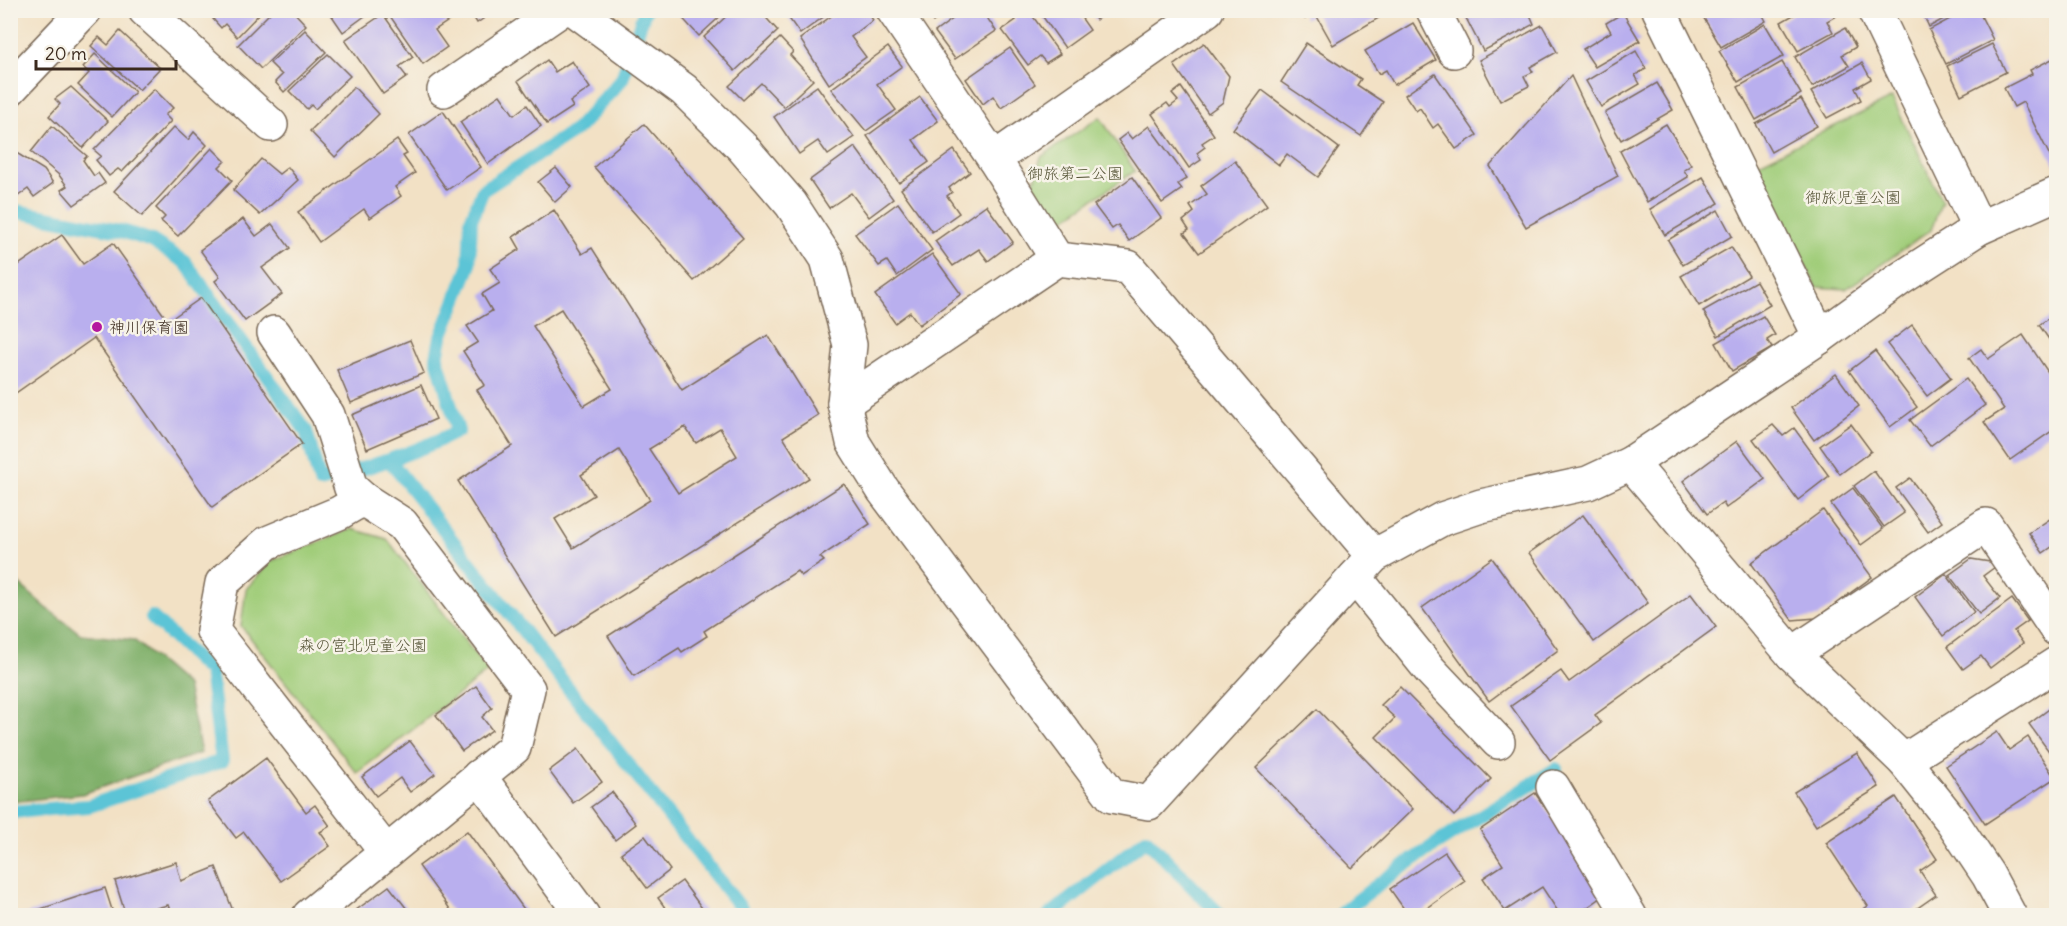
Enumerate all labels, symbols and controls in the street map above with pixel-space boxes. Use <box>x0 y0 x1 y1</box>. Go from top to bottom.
scale bar <box>36 33 176 71</box>
text: 20 m <box>45 42 87 65</box>
park label: 御旅第二公園 <box>1027 163 1123 183</box>
park label: 御旅児童公園 <box>1805 187 1901 207</box>
place label: 神川保育園 <box>109 317 189 337</box>
marker: 神川保育園 <box>90 320 104 334</box>
park label: 森の宮北児童公園 <box>299 635 427 655</box>

